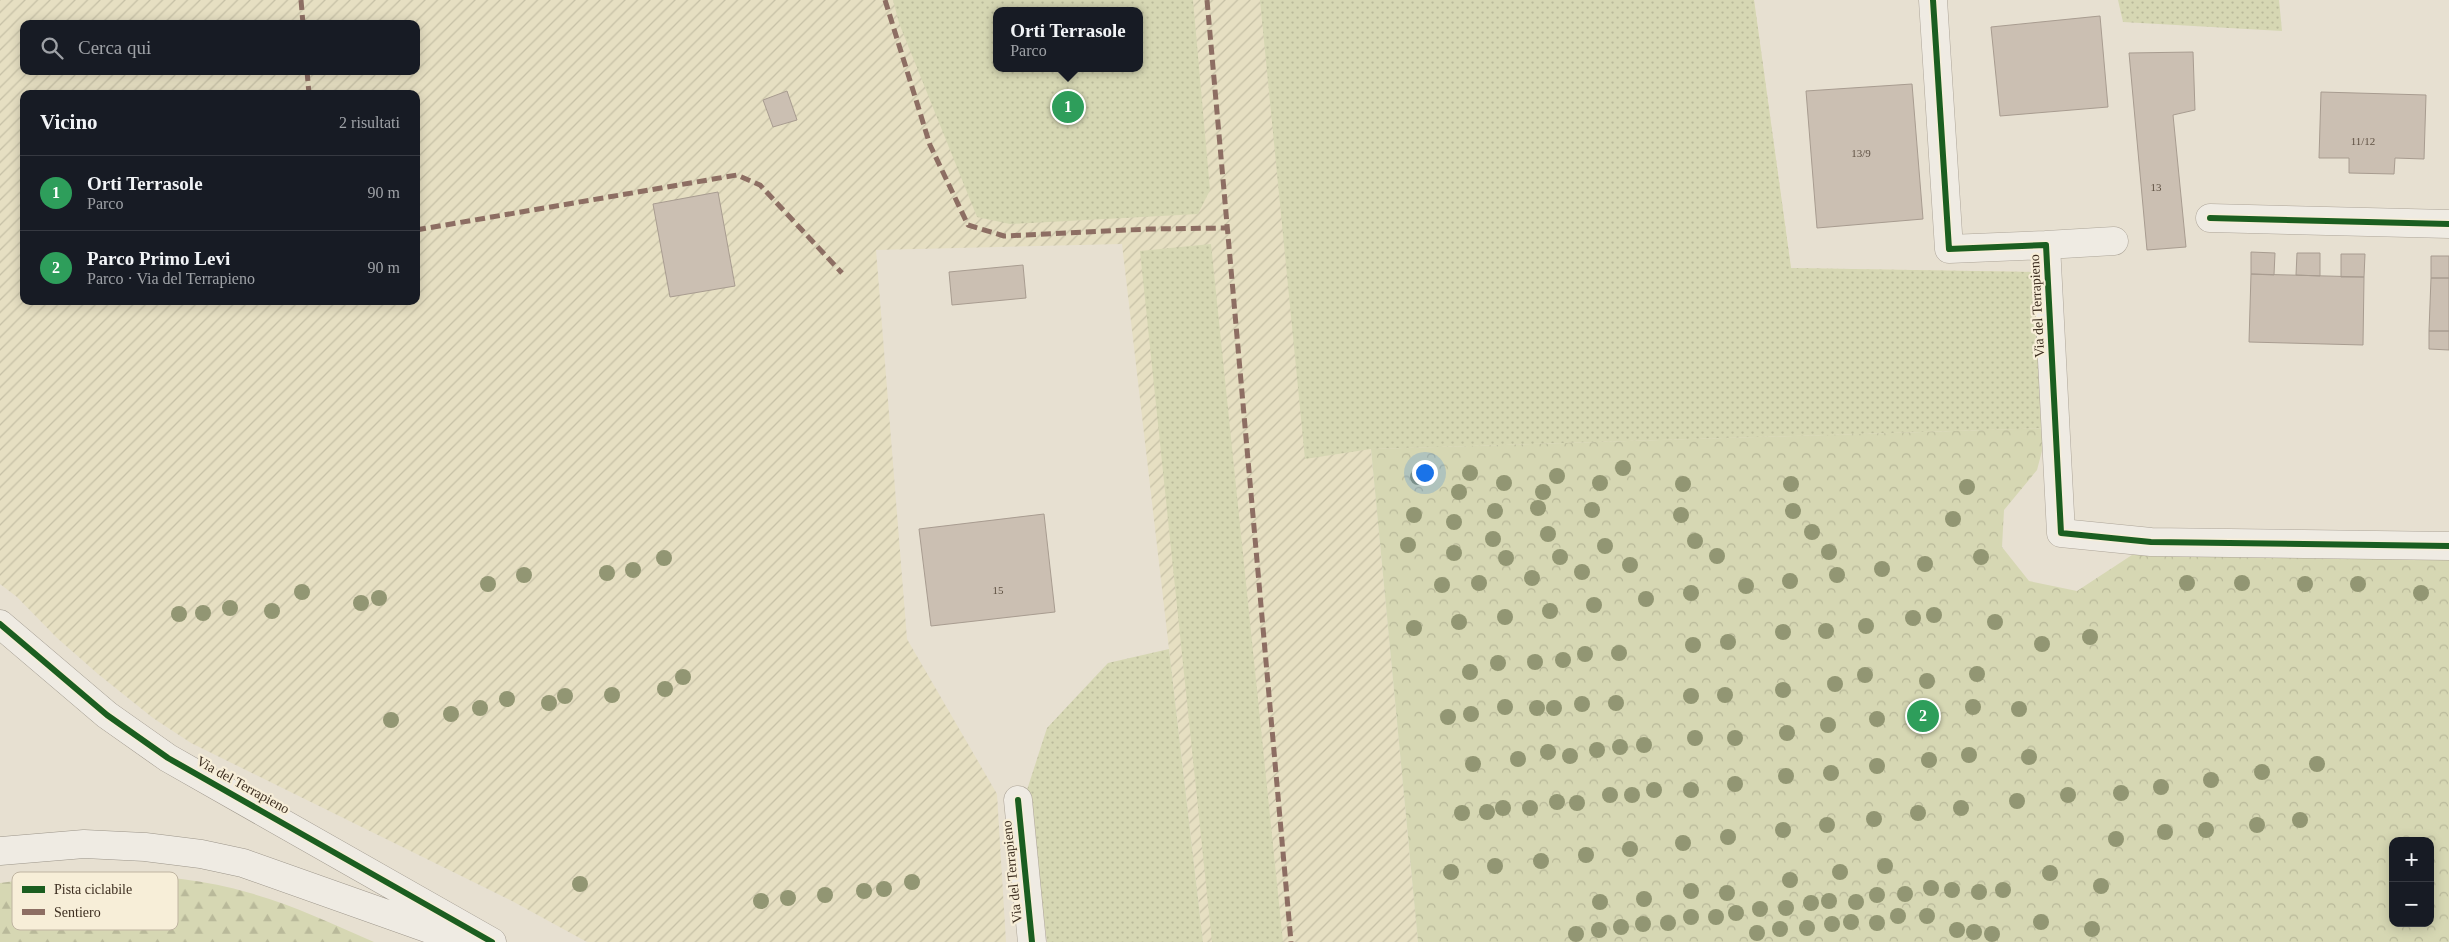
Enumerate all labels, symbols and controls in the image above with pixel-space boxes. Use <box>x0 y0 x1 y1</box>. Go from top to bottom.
popup <box>993 7 1143 72</box>
search box <box>20 20 420 75</box>
text: Orti Terrasole <box>1010 20 1126 41</box>
icon: search <box>38 34 66 62</box>
text: Cerca qui <box>78 37 151 58</box>
text: Parco <box>1010 42 1047 59</box>
pin: 1 <box>1052 88 1084 126</box>
text: Vicino <box>40 110 98 134</box>
text: 2 risultati <box>339 114 400 131</box>
house number: 11/12 <box>2351 135 2375 147</box>
house number: 13/9 <box>1851 147 1871 159</box>
text: Orti Terrasole <box>87 173 203 194</box>
house number: 13 <box>2151 181 2162 193</box>
text: 1 <box>52 184 60 201</box>
text: 90 m <box>368 184 400 201</box>
text: Parco <box>87 195 123 212</box>
text: Parco Primo Levi <box>87 248 230 269</box>
street label: Via del Terrapieno <box>2027 254 2047 358</box>
text: 2 <box>52 259 60 276</box>
text: 90 m <box>368 259 400 276</box>
text: Parco · Via del Terrapieno <box>87 270 255 287</box>
your location <box>1412 460 1438 486</box>
house number: 15 <box>993 584 1004 596</box>
pin: 2 <box>1907 697 1939 735</box>
street label: Via del Terrapieno <box>194 753 292 817</box>
street label: Via del Terrapieno <box>999 820 1025 924</box>
map controls <box>2389 837 2434 927</box>
button: + <box>2389 837 2434 882</box>
legend <box>12 872 178 930</box>
text: Pista ciclabile <box>54 882 132 897</box>
button: − <box>2389 882 2434 927</box>
text: Sentiero <box>54 905 101 920</box>

